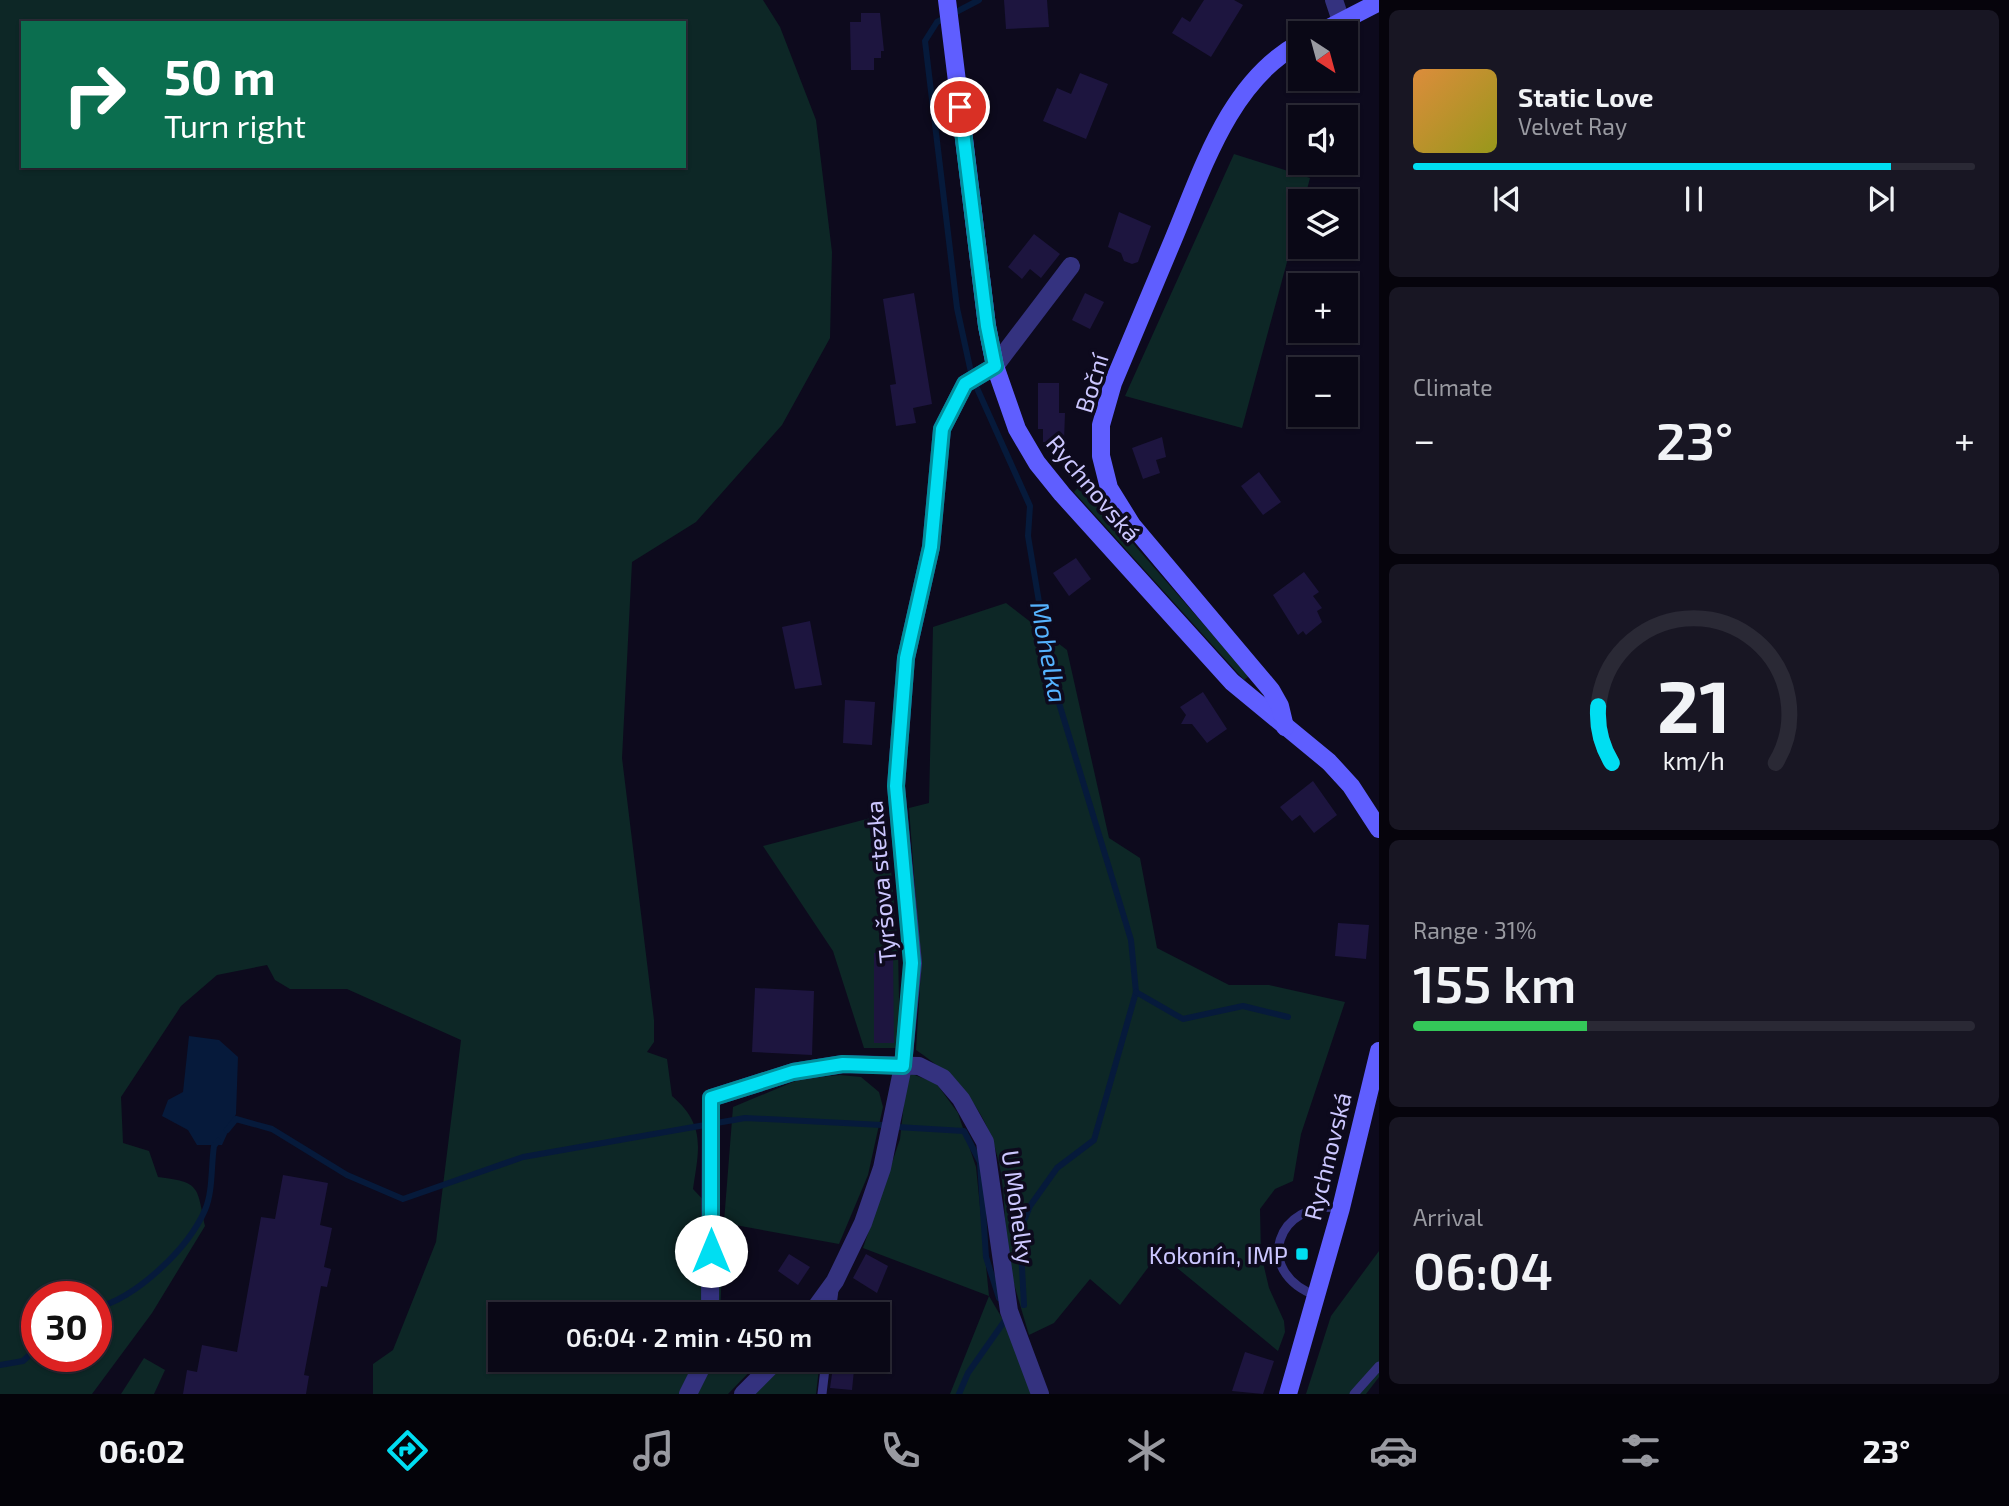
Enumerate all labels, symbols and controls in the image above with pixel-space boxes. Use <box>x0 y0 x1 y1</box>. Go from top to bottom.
north arrow <box>1288 21 1358 91</box>
map controls <box>1288 21 1358 427</box>
text: 50 m <box>164 46 276 105</box>
icon: right <box>49 49 140 140</box>
pin <box>930 77 990 137</box>
text: Static Love <box>1518 81 1654 112</box>
icon: arrive <box>941 88 979 126</box>
button: sound <box>1288 105 1358 175</box>
text: Turn right <box>164 106 306 144</box>
text: Velvet Ray <box>1518 112 1627 140</box>
icon: previous <box>1488 180 1526 218</box>
icon: pause <box>1675 180 1713 218</box>
icon: next <box>1862 180 1900 218</box>
button: layers <box>1288 189 1358 259</box>
button: + <box>1288 273 1358 343</box>
street label: Boční <box>1068 349 1114 416</box>
button: − <box>1288 357 1358 427</box>
text: Climate <box>1413 373 1493 401</box>
text: 23° <box>1656 408 1733 470</box>
text: − <box>1413 416 1435 462</box>
text: + <box>1954 416 1975 462</box>
street label: Rychnovská <box>1041 429 1147 547</box>
water label: Mohelka <box>1025 599 1075 705</box>
text: 21 <box>1657 660 1731 748</box>
text: km/h <box>1663 745 1725 775</box>
street label: Tyršova stezka <box>858 799 902 965</box>
text: Range · 31% <box>1413 916 1537 944</box>
text: 155 km <box>1413 951 1577 1013</box>
street label: Rychnovská <box>1297 1089 1357 1223</box>
street label: U Mohelky <box>997 1148 1041 1266</box>
text: Arrival <box>1413 1203 1483 1231</box>
position arrow <box>674 1214 748 1288</box>
text: 06:04 <box>1413 1238 1553 1300</box>
place label: Kokonín, IMP <box>1149 1240 1288 1269</box>
marker: Kokonín, IMP <box>1294 1246 1310 1262</box>
speed limit sign: 30 <box>21 1281 112 1372</box>
text: 06:04 · 2 min · 450 m <box>566 1321 812 1352</box>
icon: directions <box>383 1426 432 1475</box>
icon: music <box>629 1426 678 1475</box>
icon: phone <box>876 1426 925 1475</box>
icon: climate <box>1122 1426 1171 1475</box>
icon: car <box>1369 1426 1418 1475</box>
icon: filters <box>1616 1426 1665 1475</box>
text: 06:02 <box>99 1431 185 1469</box>
text: 23° <box>1862 1431 1910 1469</box>

